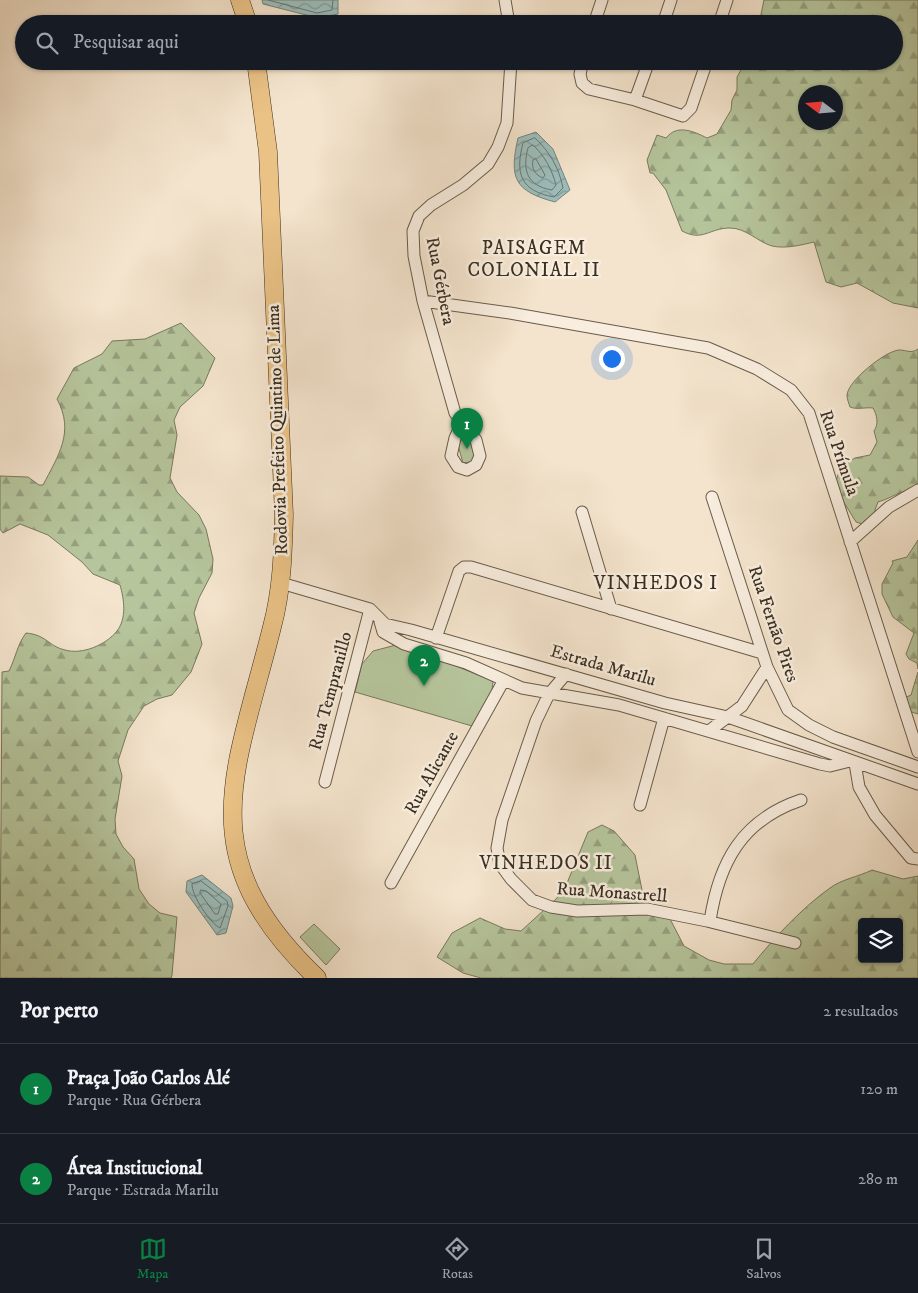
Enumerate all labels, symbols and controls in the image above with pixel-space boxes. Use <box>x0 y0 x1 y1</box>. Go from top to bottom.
search box <box>15 15 903 70</box>
icon: search <box>33 29 61 57</box>
text: Pesquisar aqui <box>73 31 179 54</box>
north arrow <box>798 85 843 130</box>
street label: Rua Gérbera <box>421 235 459 327</box>
district label: PAISAGEM COLONIAL II <box>468 237 600 282</box>
street label: Rodovia Prefeito Quintino de Lima <box>263 304 293 556</box>
your location <box>599 346 625 372</box>
street label: Rua Prímula <box>814 407 864 499</box>
pin: 1 <box>451 408 483 449</box>
street label: Rua Fernão Pires <box>743 563 803 685</box>
district label: VINHEDOS I <box>593 572 718 595</box>
street label: Rua Tempranillo <box>305 629 357 753</box>
street label: Estrada Marilu <box>548 640 659 692</box>
pin: 2 <box>408 645 440 686</box>
street label: Rua Alicante <box>400 728 464 818</box>
district label: VINHEDOS II <box>478 852 613 875</box>
street label: Rua Monastrell <box>556 878 669 908</box>
map controls <box>858 918 903 963</box>
button: layers <box>858 918 903 963</box>
text: Por perto <box>20 998 98 1024</box>
text: 2 resultados <box>823 1001 898 1021</box>
text: Praça João Carlos Alé <box>67 1067 230 1090</box>
text: 1 <box>33 1079 39 1099</box>
text: 120 m <box>860 1079 898 1099</box>
text: Parque · Rua Gérbera <box>67 1090 201 1110</box>
text: Área Institucional <box>67 1157 202 1180</box>
text: 2 <box>32 1169 40 1189</box>
text: 280 m <box>858 1169 898 1189</box>
text: Parque · Estrada Marilu <box>67 1180 219 1200</box>
tab: Mapa <box>137 1235 168 1283</box>
tab: Rotas <box>442 1235 473 1283</box>
tab: Salvos <box>746 1235 781 1283</box>

